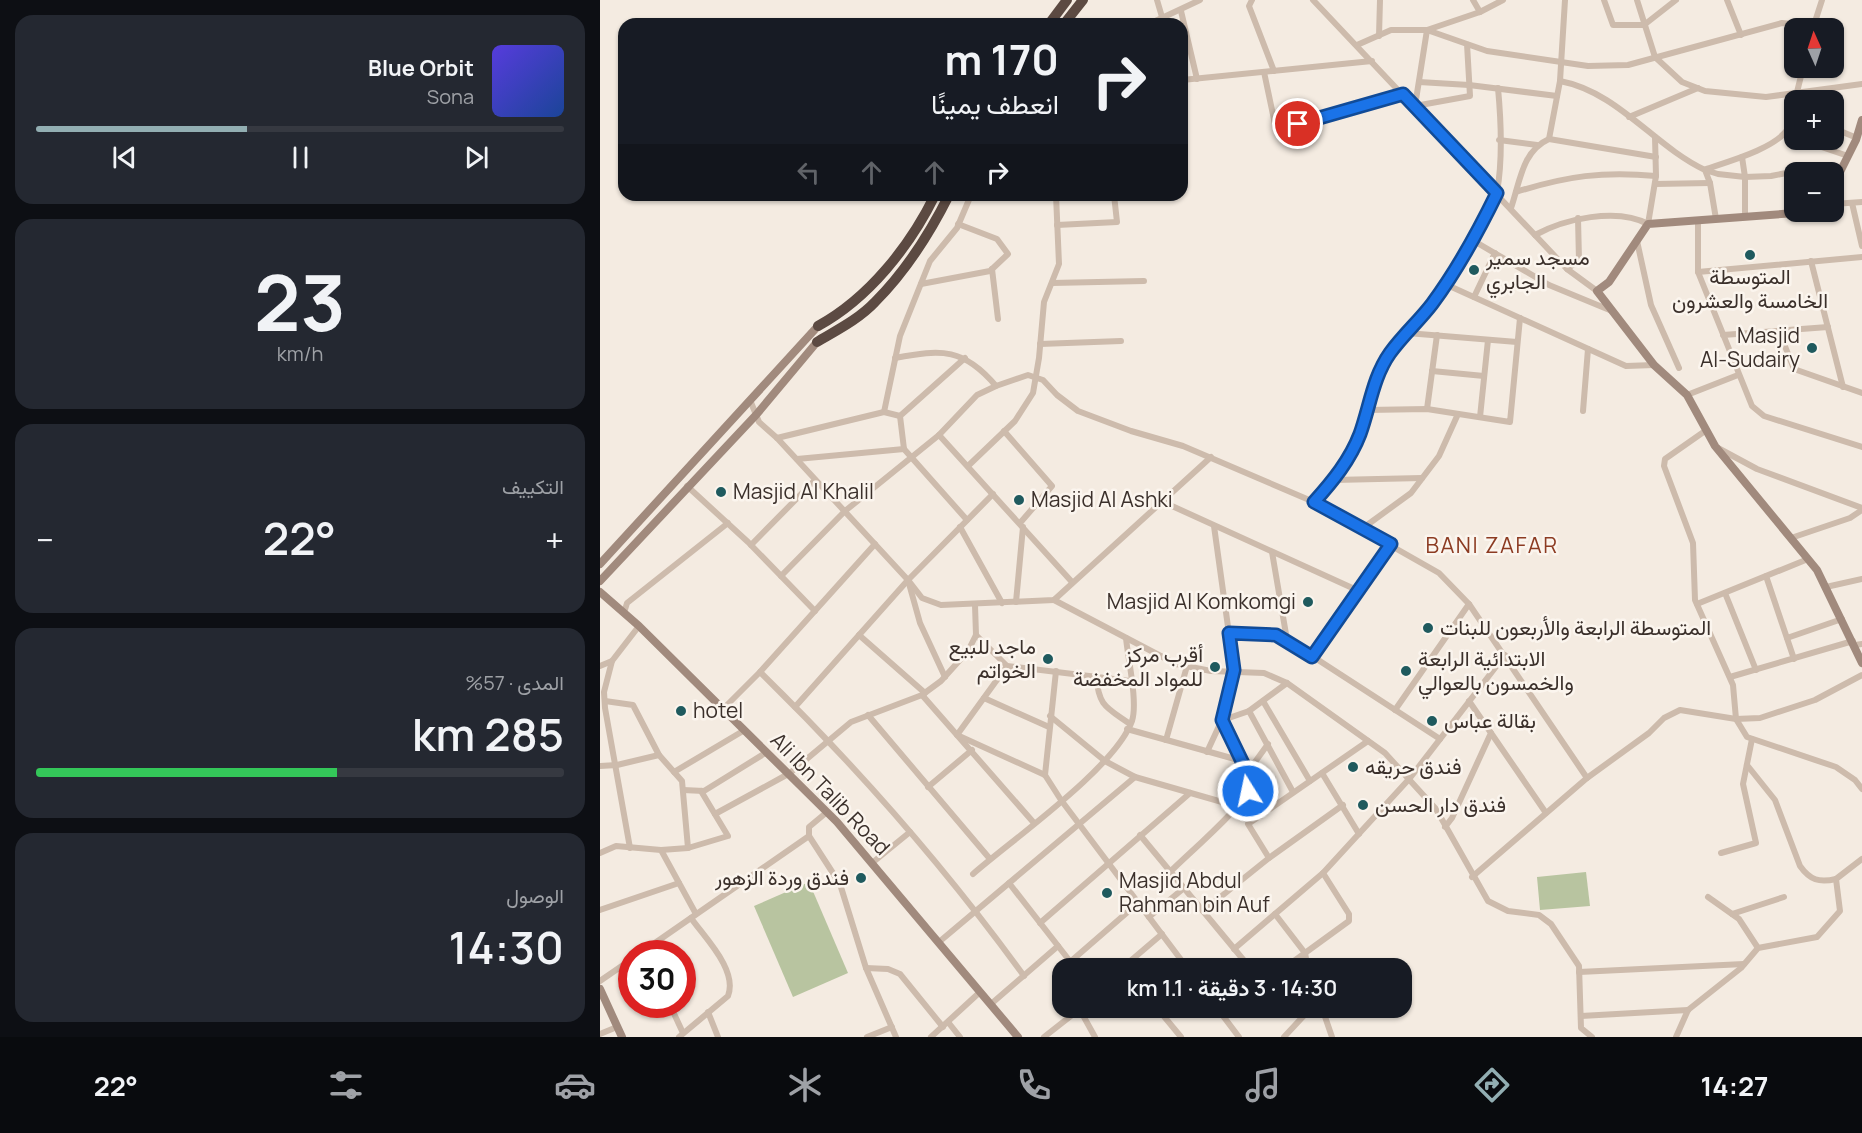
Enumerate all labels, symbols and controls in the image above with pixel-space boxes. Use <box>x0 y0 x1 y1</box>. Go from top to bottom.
north arrow <box>1784 18 1844 78</box>
map controls <box>1784 18 1844 222</box>
text: 170 m <box>944 30 1059 88</box>
icon: right <box>1080 42 1158 120</box>
text: Blue Orbit <box>368 53 474 83</box>
text: Sona <box>427 83 474 110</box>
text: انعطف يمينًا <box>931 85 1059 122</box>
button: + <box>1784 90 1844 150</box>
pin <box>1272 98 1323 149</box>
icon: arrive <box>1281 107 1314 140</box>
icon: previous <box>108 141 141 174</box>
icon: pause <box>284 141 317 174</box>
icon: next <box>460 141 493 174</box>
icon: left <box>792 156 825 189</box>
icon: ahead <box>855 156 888 189</box>
icon: ahead <box>918 156 951 189</box>
icon: right <box>981 156 1014 189</box>
button: − <box>1784 162 1844 222</box>
place label: مسجد سمير الجابري <box>1485 243 1590 299</box>
text: 23 <box>254 248 346 354</box>
marker: المتوسطة الخامسة والعشرون <box>1743 248 1757 262</box>
place label: المتوسطة الخامسة والعشرون <box>1672 262 1828 314</box>
marker: مسجد سمير الجابري <box>1467 263 1481 277</box>
place label: Masjid Al-Sudairy <box>1700 321 1800 373</box>
text: km/h <box>277 340 323 367</box>
marker: Masjid Al-Sudairy <box>1805 341 1819 355</box>
text: التكييف <box>502 473 564 500</box>
place label: Masjid Al Khalil <box>733 477 874 505</box>
marker: Masjid Al Khalil <box>714 485 728 499</box>
place label: Masjid Al Ashki <box>1031 485 1173 513</box>
marker: Masjid Al Ashki <box>1012 493 1026 507</box>
text: 22° <box>263 507 336 569</box>
text: − <box>36 517 54 562</box>
text: + <box>545 517 564 562</box>
district label: BANI ZAFAR <box>1425 530 1559 560</box>
place label: Masjid Al Komkomgi <box>1107 587 1296 615</box>
marker: Masjid Al Komkomgi <box>1301 595 1315 609</box>
place label: المتوسطة الرابعة والأربعون للبنات <box>1440 613 1711 641</box>
marker: المتوسطة الرابعة والأربعون للبنات <box>1421 621 1435 635</box>
place label: ماجد للبيع الخواتم <box>948 632 1036 685</box>
place label: أقرب مركز للمواد المخفضة <box>1073 640 1203 692</box>
place label: الابتدائية الرابعة والخمسون بالعوالي <box>1418 644 1574 700</box>
marker: ماجد للبيع الخواتم <box>1041 652 1055 666</box>
marker: أقرب مركز للمواد المخفضة <box>1208 660 1222 674</box>
marker: الابتدائية الرابعة والخمسون بالعوالي <box>1399 664 1413 678</box>
text: المدى · 57% <box>465 669 564 696</box>
place label: hotel <box>693 696 743 724</box>
text: 285 km <box>412 703 564 765</box>
marker: hotel <box>674 704 688 718</box>
place label: بقالة عباس <box>1444 706 1536 734</box>
marker: بقالة عباس <box>1425 714 1439 728</box>
street label: Ali Ibn Talib Road <box>765 726 896 861</box>
place label: فندق حريقه <box>1365 752 1462 780</box>
position arrow <box>1216 759 1280 823</box>
marker: فندق حريقه <box>1346 760 1360 774</box>
place label: فندق دار الحسن <box>1375 790 1506 818</box>
marker: فندق دار الحسن <box>1356 798 1370 812</box>
place label: فندق وردة الزهور <box>714 863 849 891</box>
place label: Masjid Abdul Rahman bin Auf <box>1119 866 1270 918</box>
marker: فندق وردة الزهور <box>854 871 868 885</box>
text: الوصول <box>506 882 564 909</box>
marker: Masjid Abdul Rahman bin Auf <box>1100 886 1114 900</box>
text: 14:30 <box>449 916 564 978</box>
speed limit sign: 30 <box>618 940 696 1018</box>
text: 14:30 · 3 دقيقة · 1.1 km <box>1127 973 1337 1003</box>
icon: filters <box>325 1064 367 1106</box>
icon: car <box>554 1064 596 1106</box>
icon: climate <box>784 1064 826 1106</box>
icon: phone <box>1013 1064 1055 1106</box>
icon: music <box>1242 1064 1284 1106</box>
icon: directions <box>1471 1064 1513 1106</box>
text: 22° <box>94 1067 138 1104</box>
text: 14:27 <box>1700 1067 1768 1104</box>

